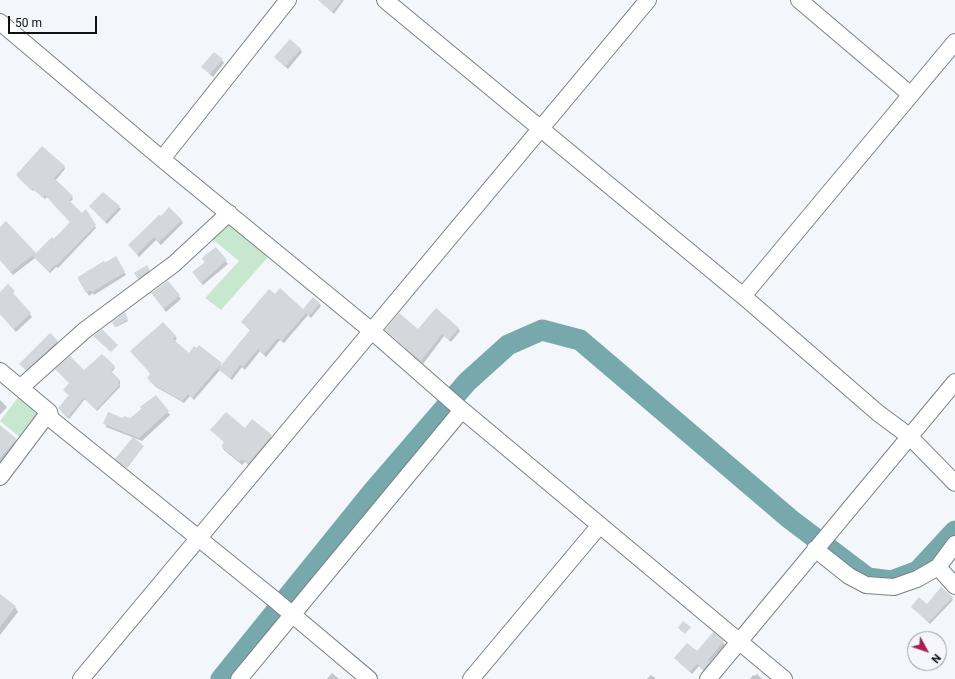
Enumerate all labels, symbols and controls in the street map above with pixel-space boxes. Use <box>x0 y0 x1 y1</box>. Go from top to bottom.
scale bar <box>10 8 99 34</box>
text: 50 m <box>15 16 42 30</box>
north arrow <box>907 631 947 671</box>
text: N <box>928 651 943 666</box>

